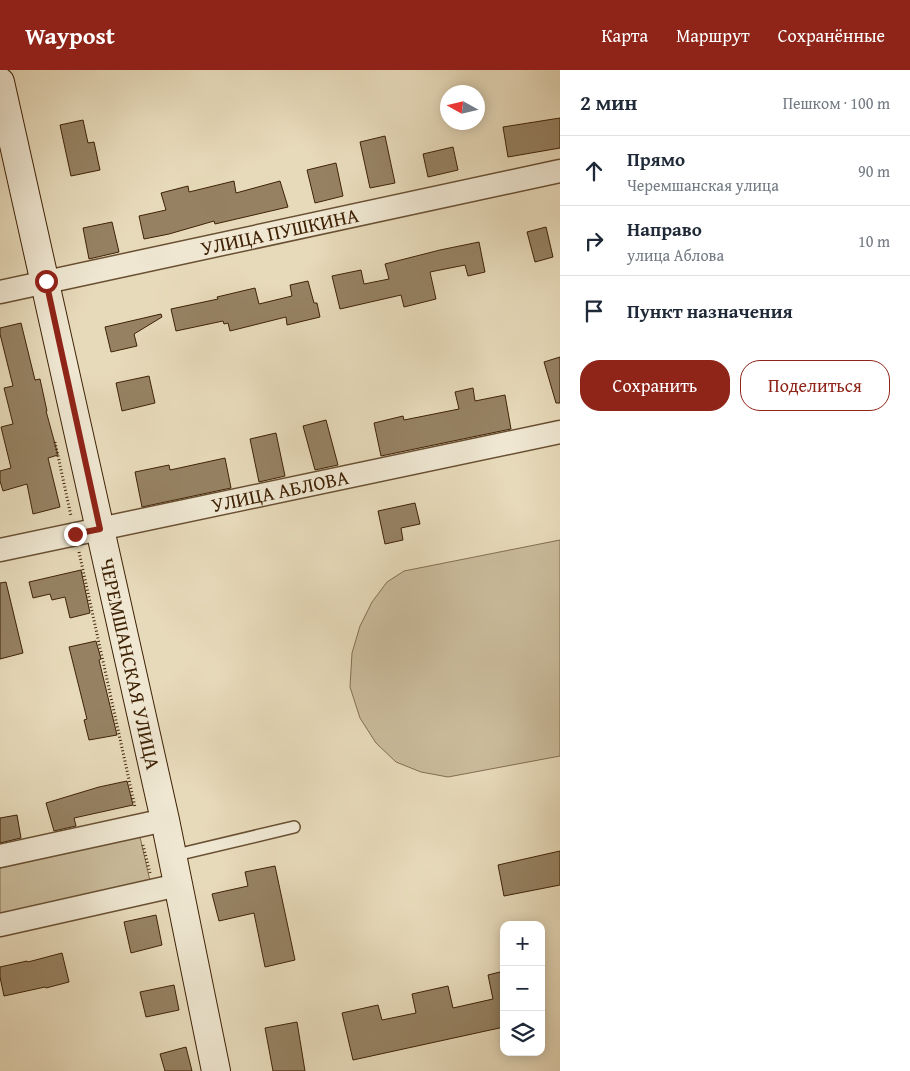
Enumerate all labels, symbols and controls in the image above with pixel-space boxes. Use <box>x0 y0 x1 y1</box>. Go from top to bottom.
text: Waypost <box>25 18 115 53</box>
text: Карта <box>602 22 648 49</box>
text: Маршрут <box>676 22 750 49</box>
text: Сохранённые <box>778 22 885 49</box>
north arrow <box>440 85 485 130</box>
text: 2 мин <box>580 87 637 118</box>
text: Пешком · 100 m <box>783 91 890 115</box>
text: Прямо <box>627 145 685 173</box>
icon: ahead <box>580 157 608 185</box>
text: 90 m <box>858 159 890 183</box>
text: Черемшанская улица <box>627 173 779 197</box>
street label: УЛИЦА ПУШКИНА <box>198 200 361 262</box>
text: Направо <box>627 215 702 243</box>
icon: right <box>580 227 608 255</box>
text: 10 m <box>858 229 890 253</box>
text: улица Аблова <box>627 243 724 267</box>
route start <box>35 270 58 293</box>
icon: arrive <box>580 297 608 325</box>
text: Пункт назначения <box>627 297 793 325</box>
button: Сохранить <box>580 360 730 411</box>
button: Поделиться <box>740 360 890 411</box>
street label: УЛИЦА АБЛОВА <box>208 462 351 519</box>
route end <box>64 523 87 546</box>
street label: ЧЕРЕМШАНСКАЯ УЛИЦА <box>93 555 168 772</box>
map controls <box>500 921 545 1056</box>
button: + <box>500 921 545 966</box>
button: − <box>500 966 545 1011</box>
button: layers <box>500 1011 545 1056</box>

